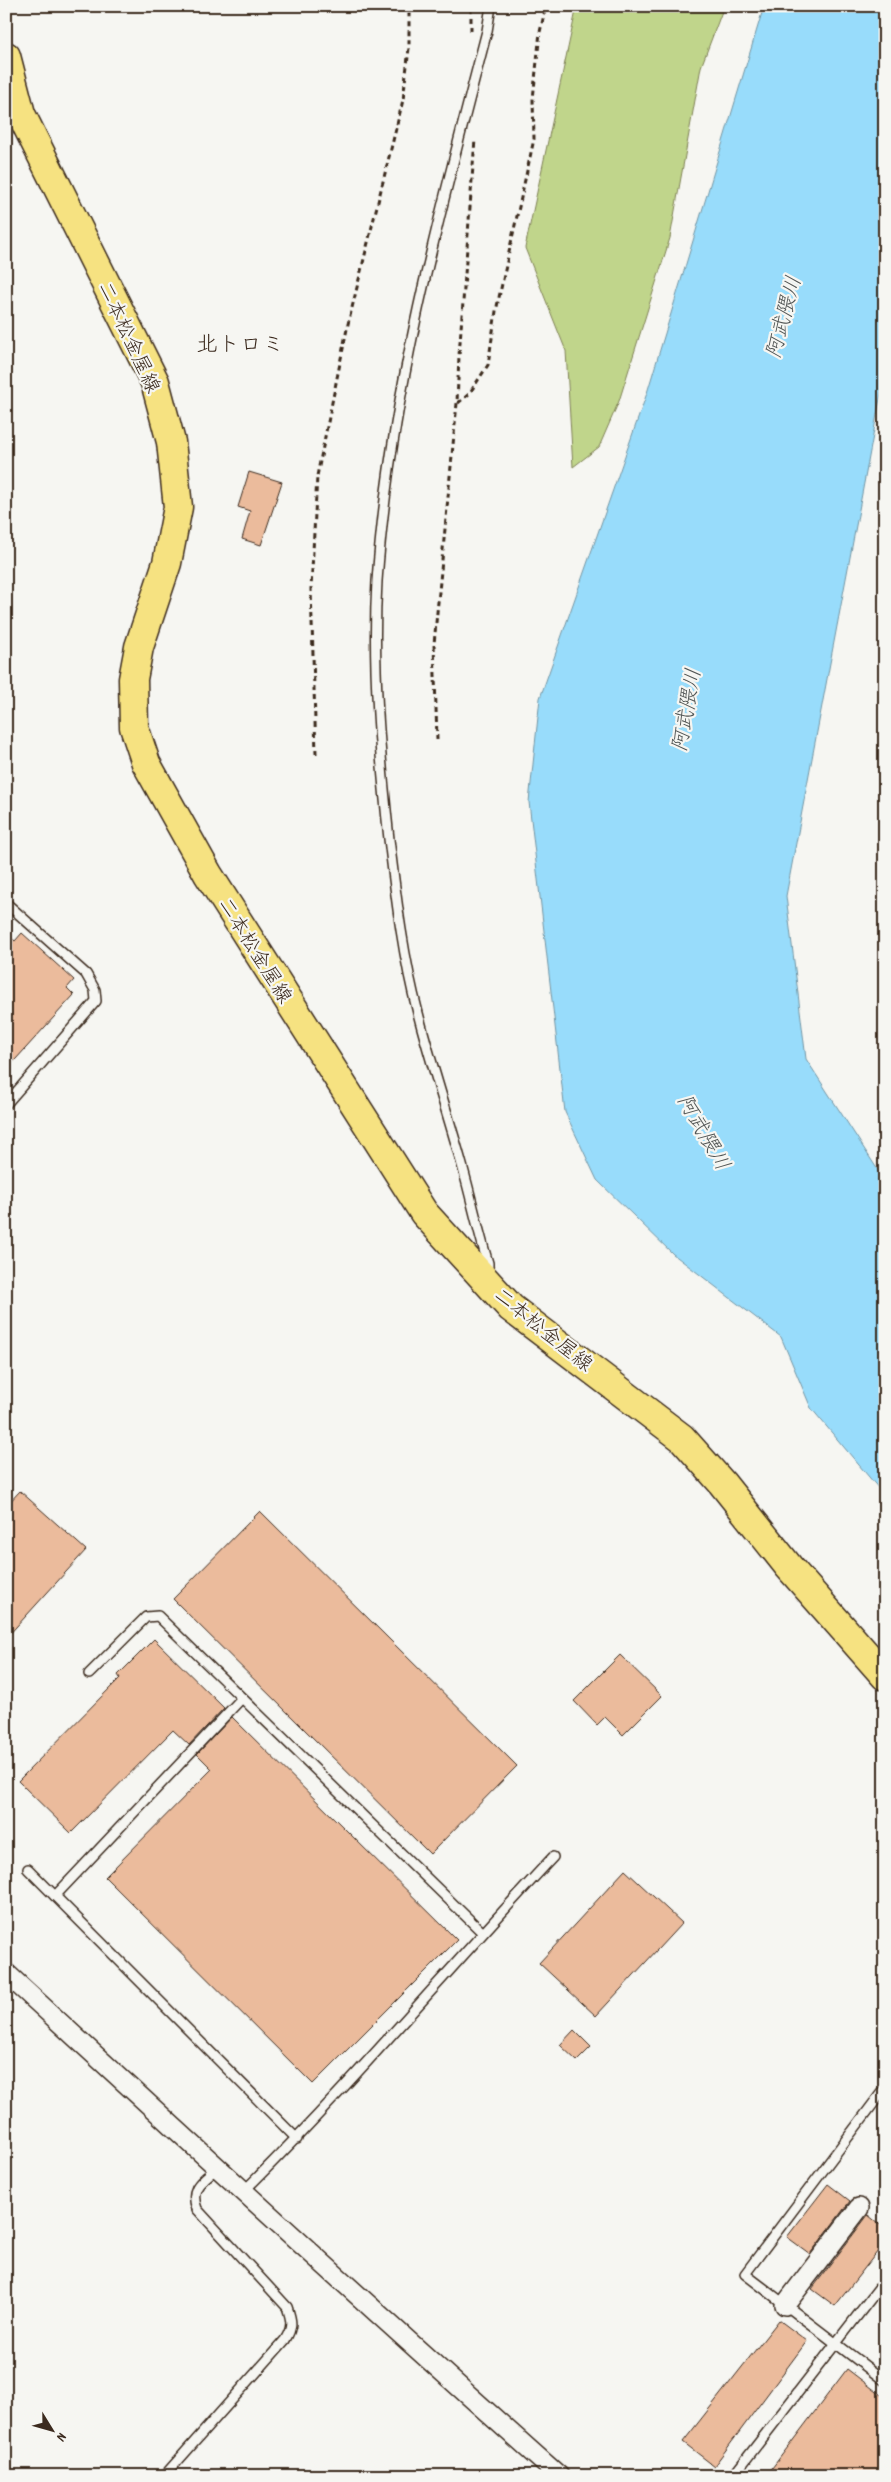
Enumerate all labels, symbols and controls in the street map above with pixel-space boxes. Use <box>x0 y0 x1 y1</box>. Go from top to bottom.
water label: 阿武隈川 <box>761 273 811 362</box>
street label: 二本松金屋線 <box>89 278 165 399</box>
district label: 北トロミ <box>196 331 284 362</box>
water label: 阿武隈川 <box>667 667 711 754</box>
street label: 二本松金屋線 <box>210 893 297 1010</box>
water label: 阿武隈川 <box>667 1090 735 1177</box>
street label: 二本松金屋線 <box>487 1283 598 1380</box>
north arrow <box>28 2404 78 2454</box>
text: N <box>51 2428 71 2445</box>

